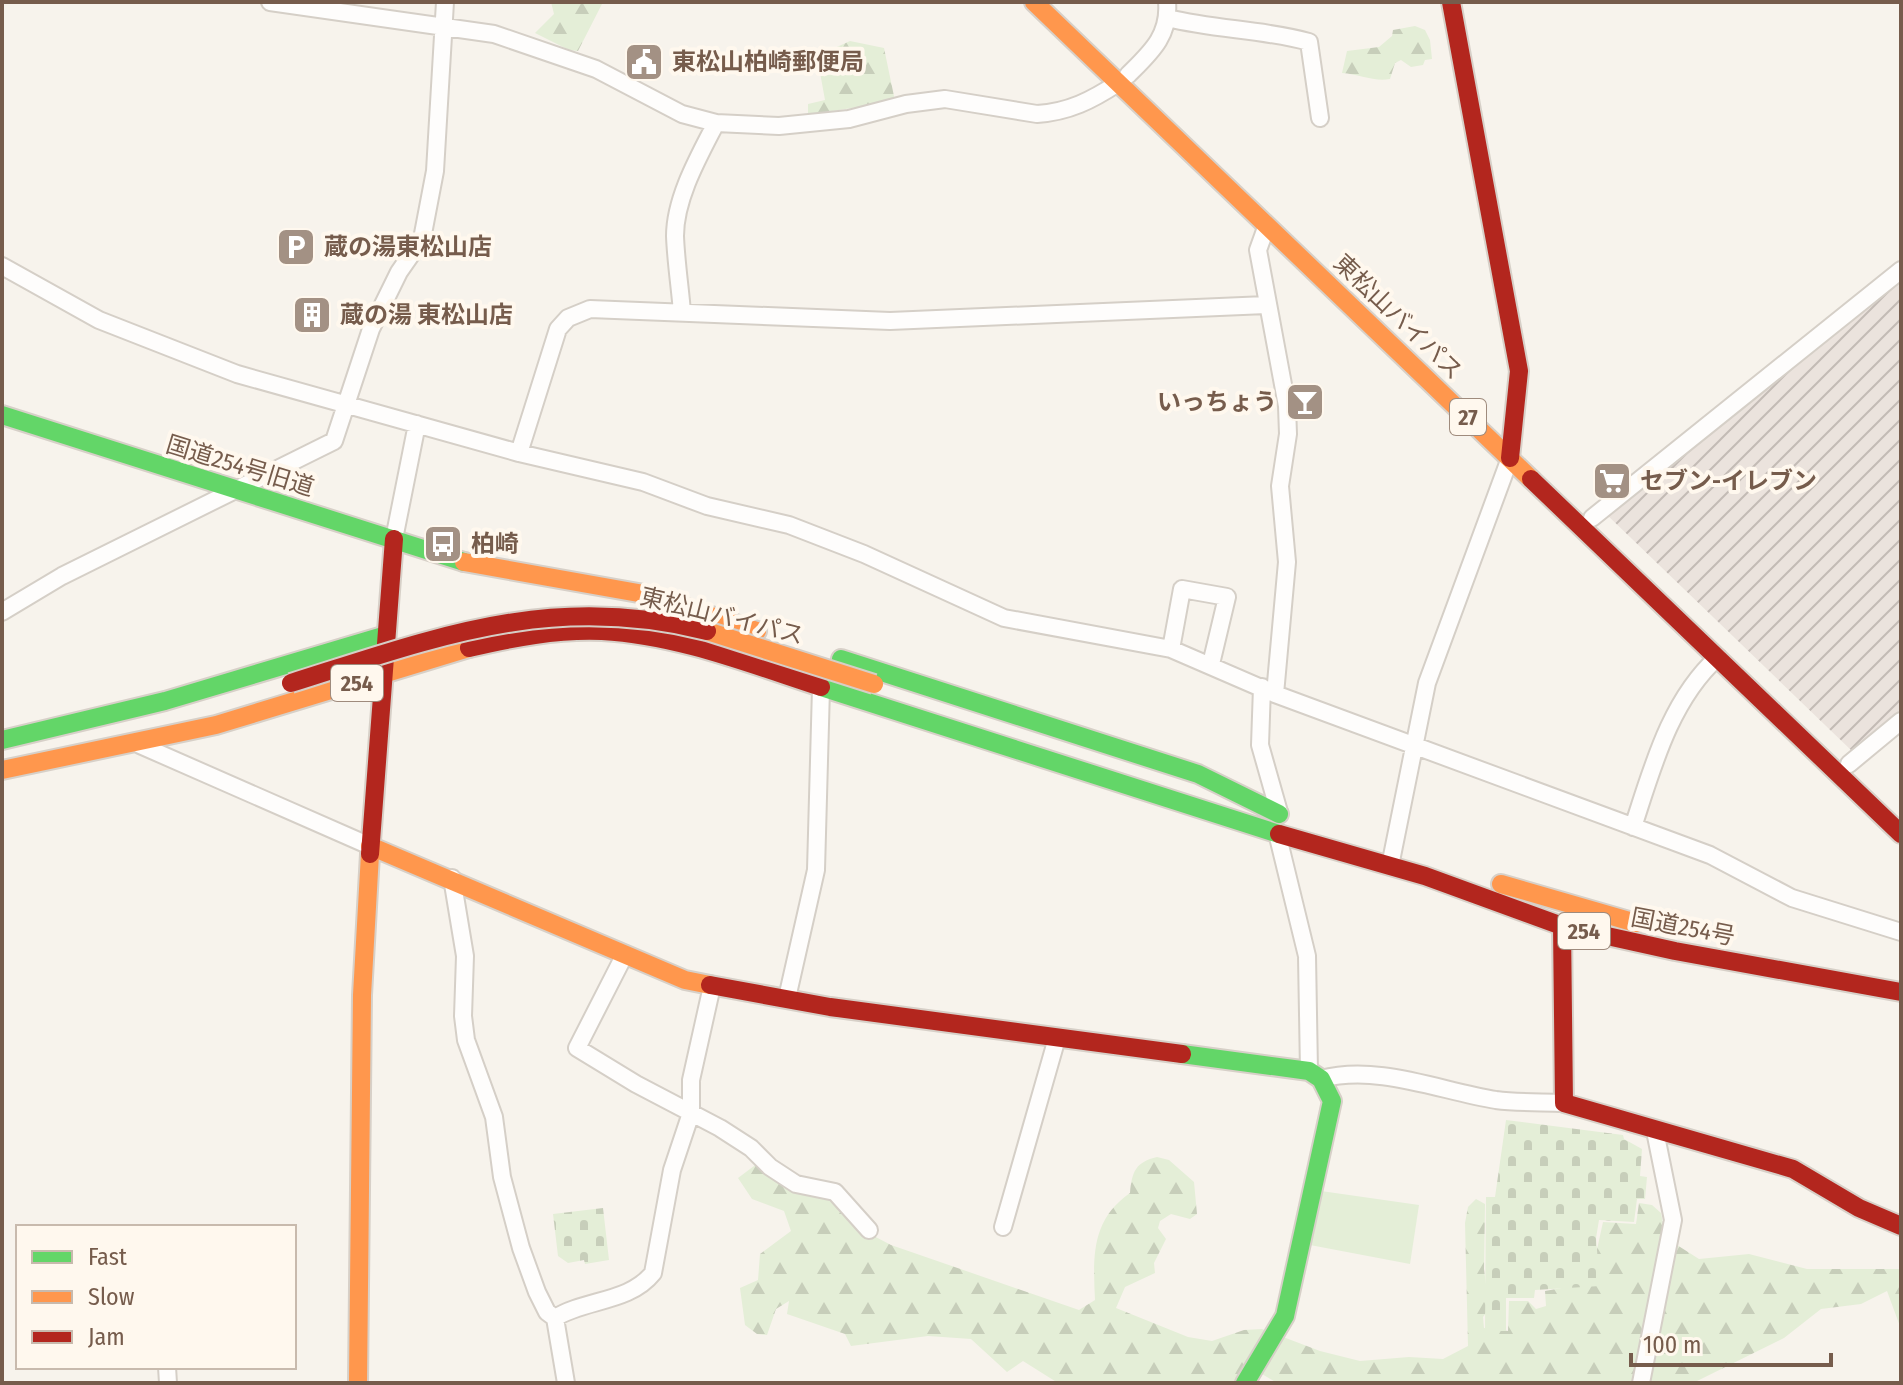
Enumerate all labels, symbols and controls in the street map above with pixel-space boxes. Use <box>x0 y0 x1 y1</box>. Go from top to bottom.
public building icon: 東松山柏崎郵便局 <box>623 41 665 83</box>
place label: 東松山柏崎郵便局 <box>672 48 864 76</box>
parking icon: 蔵の湯東松山店 <box>275 226 317 268</box>
place label: 蔵の湯東松山店 <box>324 233 492 261</box>
street label: 東松山バイパス <box>1328 249 1468 385</box>
building icon: 蔵の湯 東松山店 <box>291 294 333 336</box>
place label: 蔵の湯 東松山店 <box>340 301 513 329</box>
bar icon: いっちょう <box>1284 381 1326 423</box>
place label: いっちょう <box>1157 388 1277 416</box>
road number: 27 <box>1450 399 1486 435</box>
street label: 国道254号旧道 <box>163 430 317 502</box>
supermarket icon: セブン-イレブン <box>1591 460 1633 502</box>
place label: セブン-イレブン <box>1640 467 1817 495</box>
bus stop icon: 柏崎 <box>422 523 464 565</box>
place label: 柏崎 <box>471 530 519 558</box>
street label: 東松山バイパス <box>637 582 807 650</box>
road number: 254 <box>331 665 383 701</box>
street label: 国道254号 <box>1629 903 1737 951</box>
road number: 254 <box>1558 913 1610 949</box>
legend <box>16 1225 296 1369</box>
text: Fast <box>88 1243 127 1271</box>
text: Slow <box>88 1283 135 1311</box>
scale bar <box>1631 1317 1831 1367</box>
text: Jam <box>88 1323 125 1351</box>
text: 100 m <box>1643 1331 1701 1359</box>

